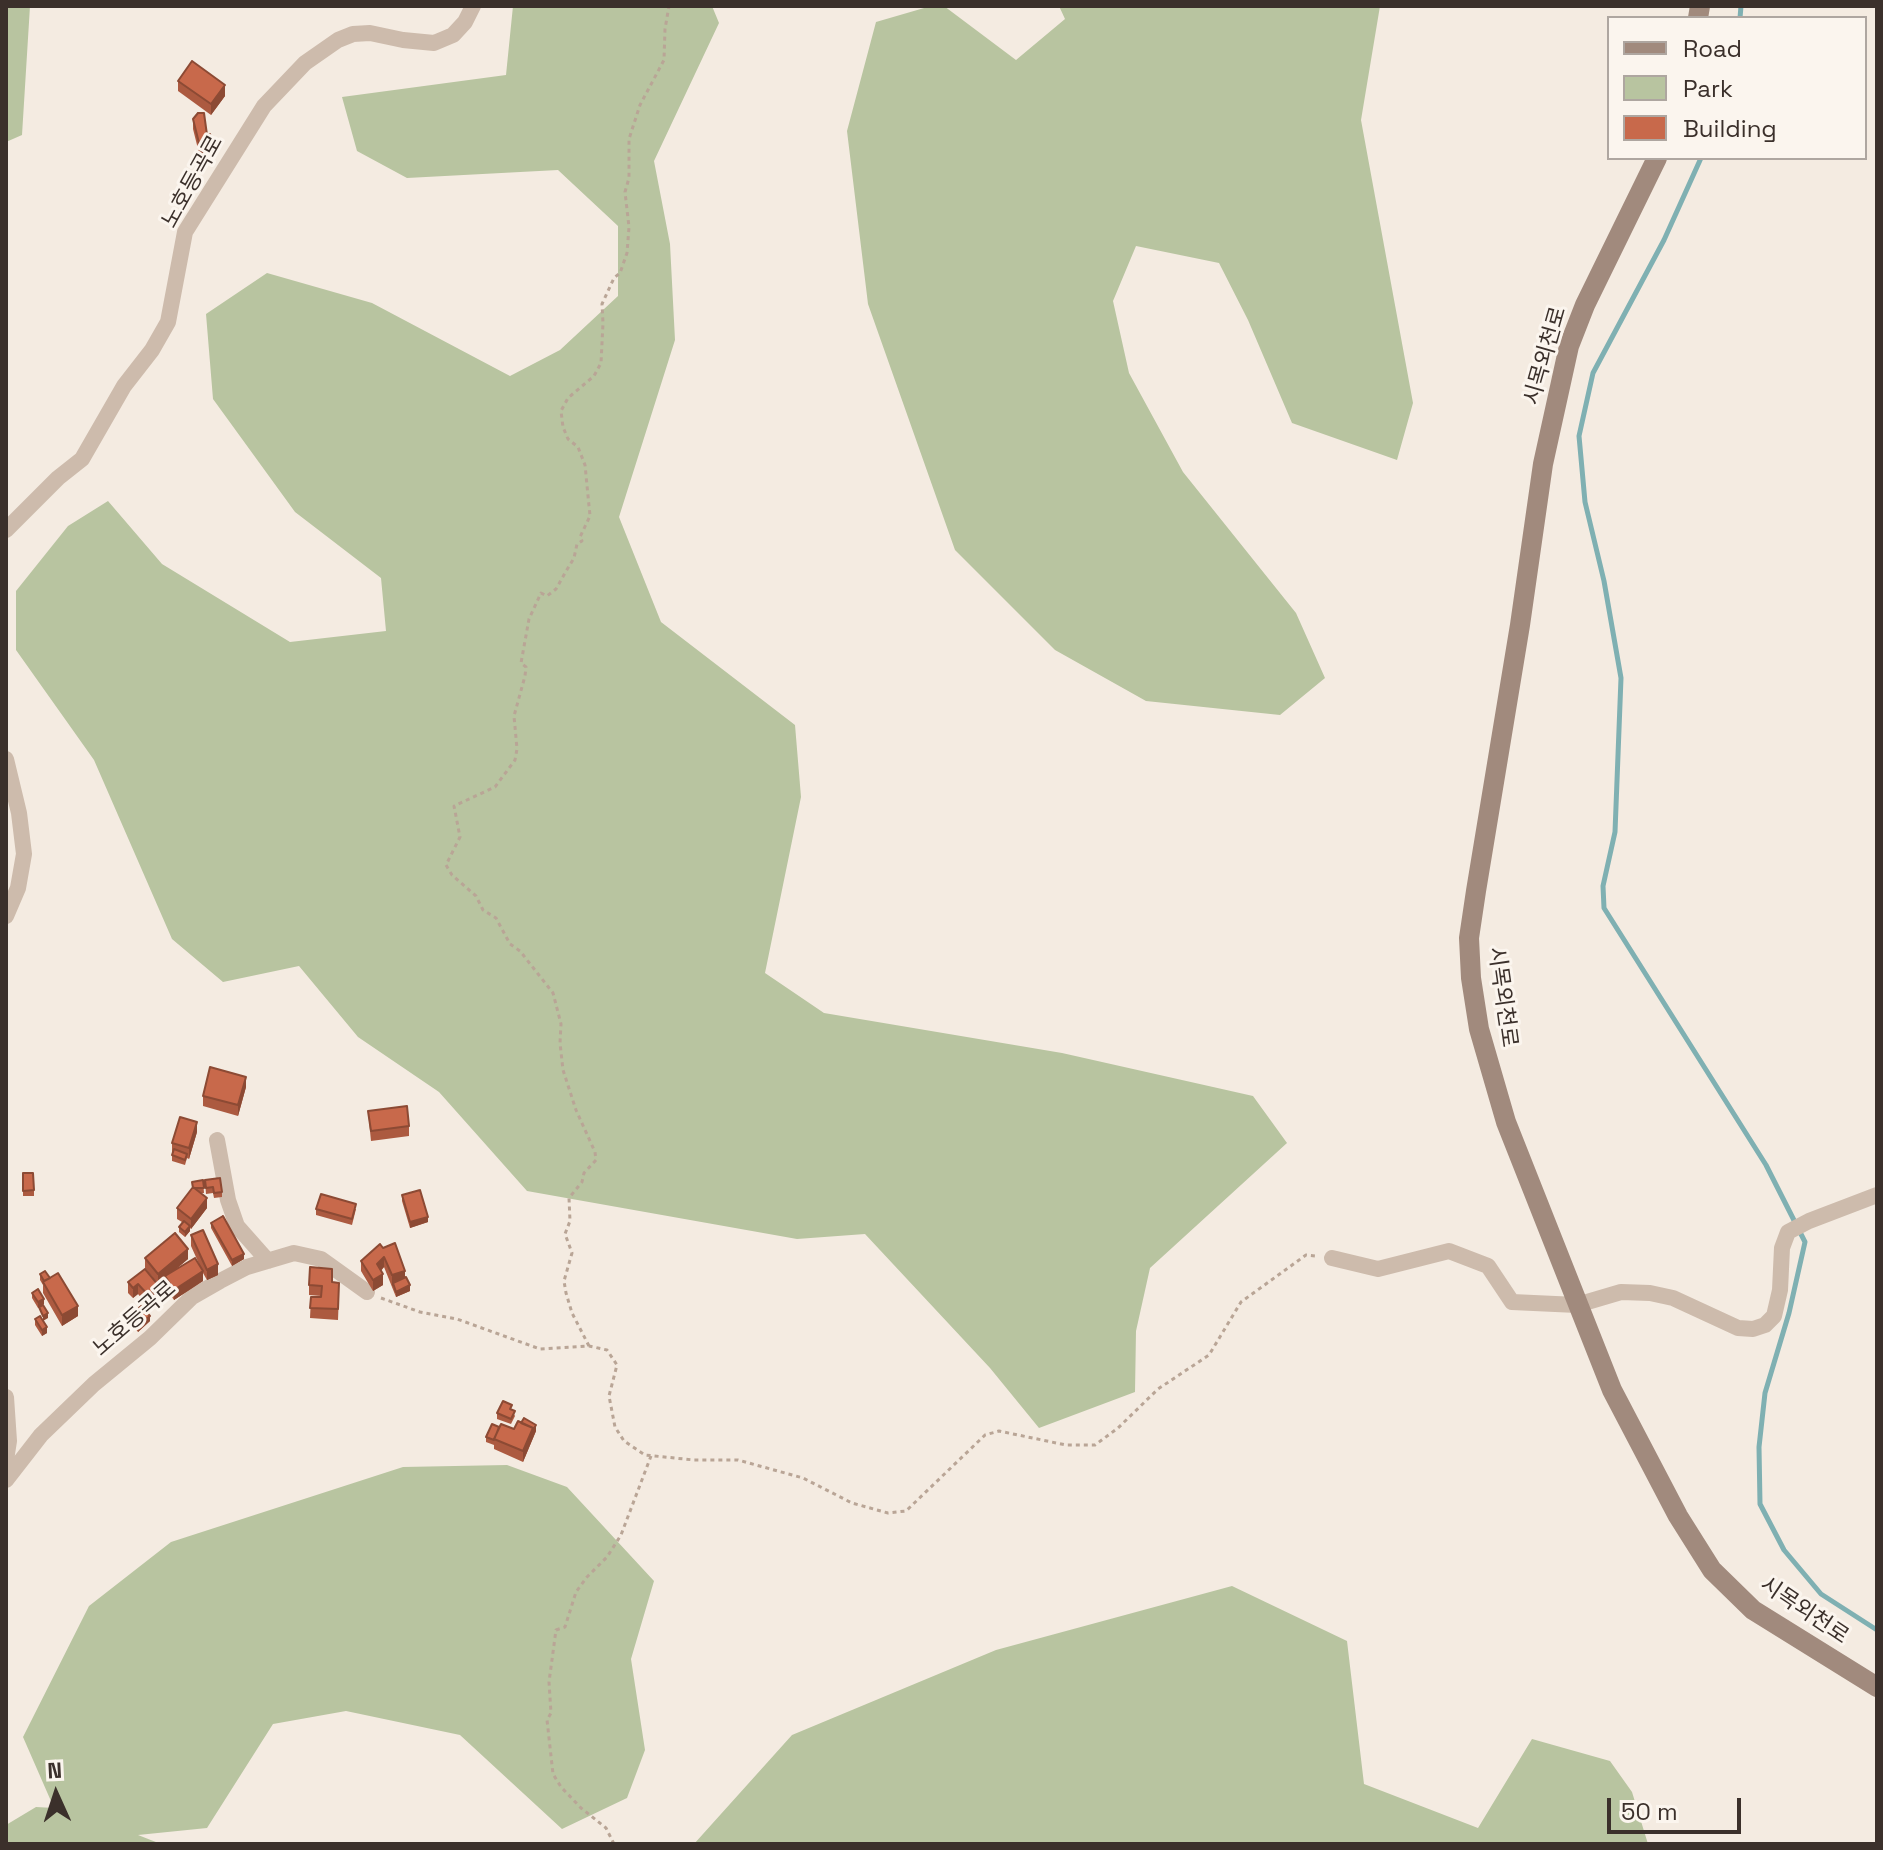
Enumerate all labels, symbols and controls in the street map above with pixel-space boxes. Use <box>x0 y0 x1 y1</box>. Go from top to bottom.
legend <box>1607 16 1867 160</box>
text: Road <box>1683 33 1742 64</box>
text: Park <box>1683 73 1733 104</box>
text: Building <box>1683 113 1777 144</box>
street label: 노호등곡로 <box>157 131 229 233</box>
street label: 시목외천로 <box>1519 304 1573 408</box>
street label: 시목외천로 <box>1482 945 1522 1049</box>
street label: 노호등곡로 <box>88 1276 182 1362</box>
street label: 시목외천로 <box>1755 1572 1853 1650</box>
north arrow <box>16 1754 96 1834</box>
text: N <box>47 1756 63 1784</box>
scale bar <box>1611 1782 1745 1832</box>
text: 50 m <box>1621 1796 1678 1827</box>

